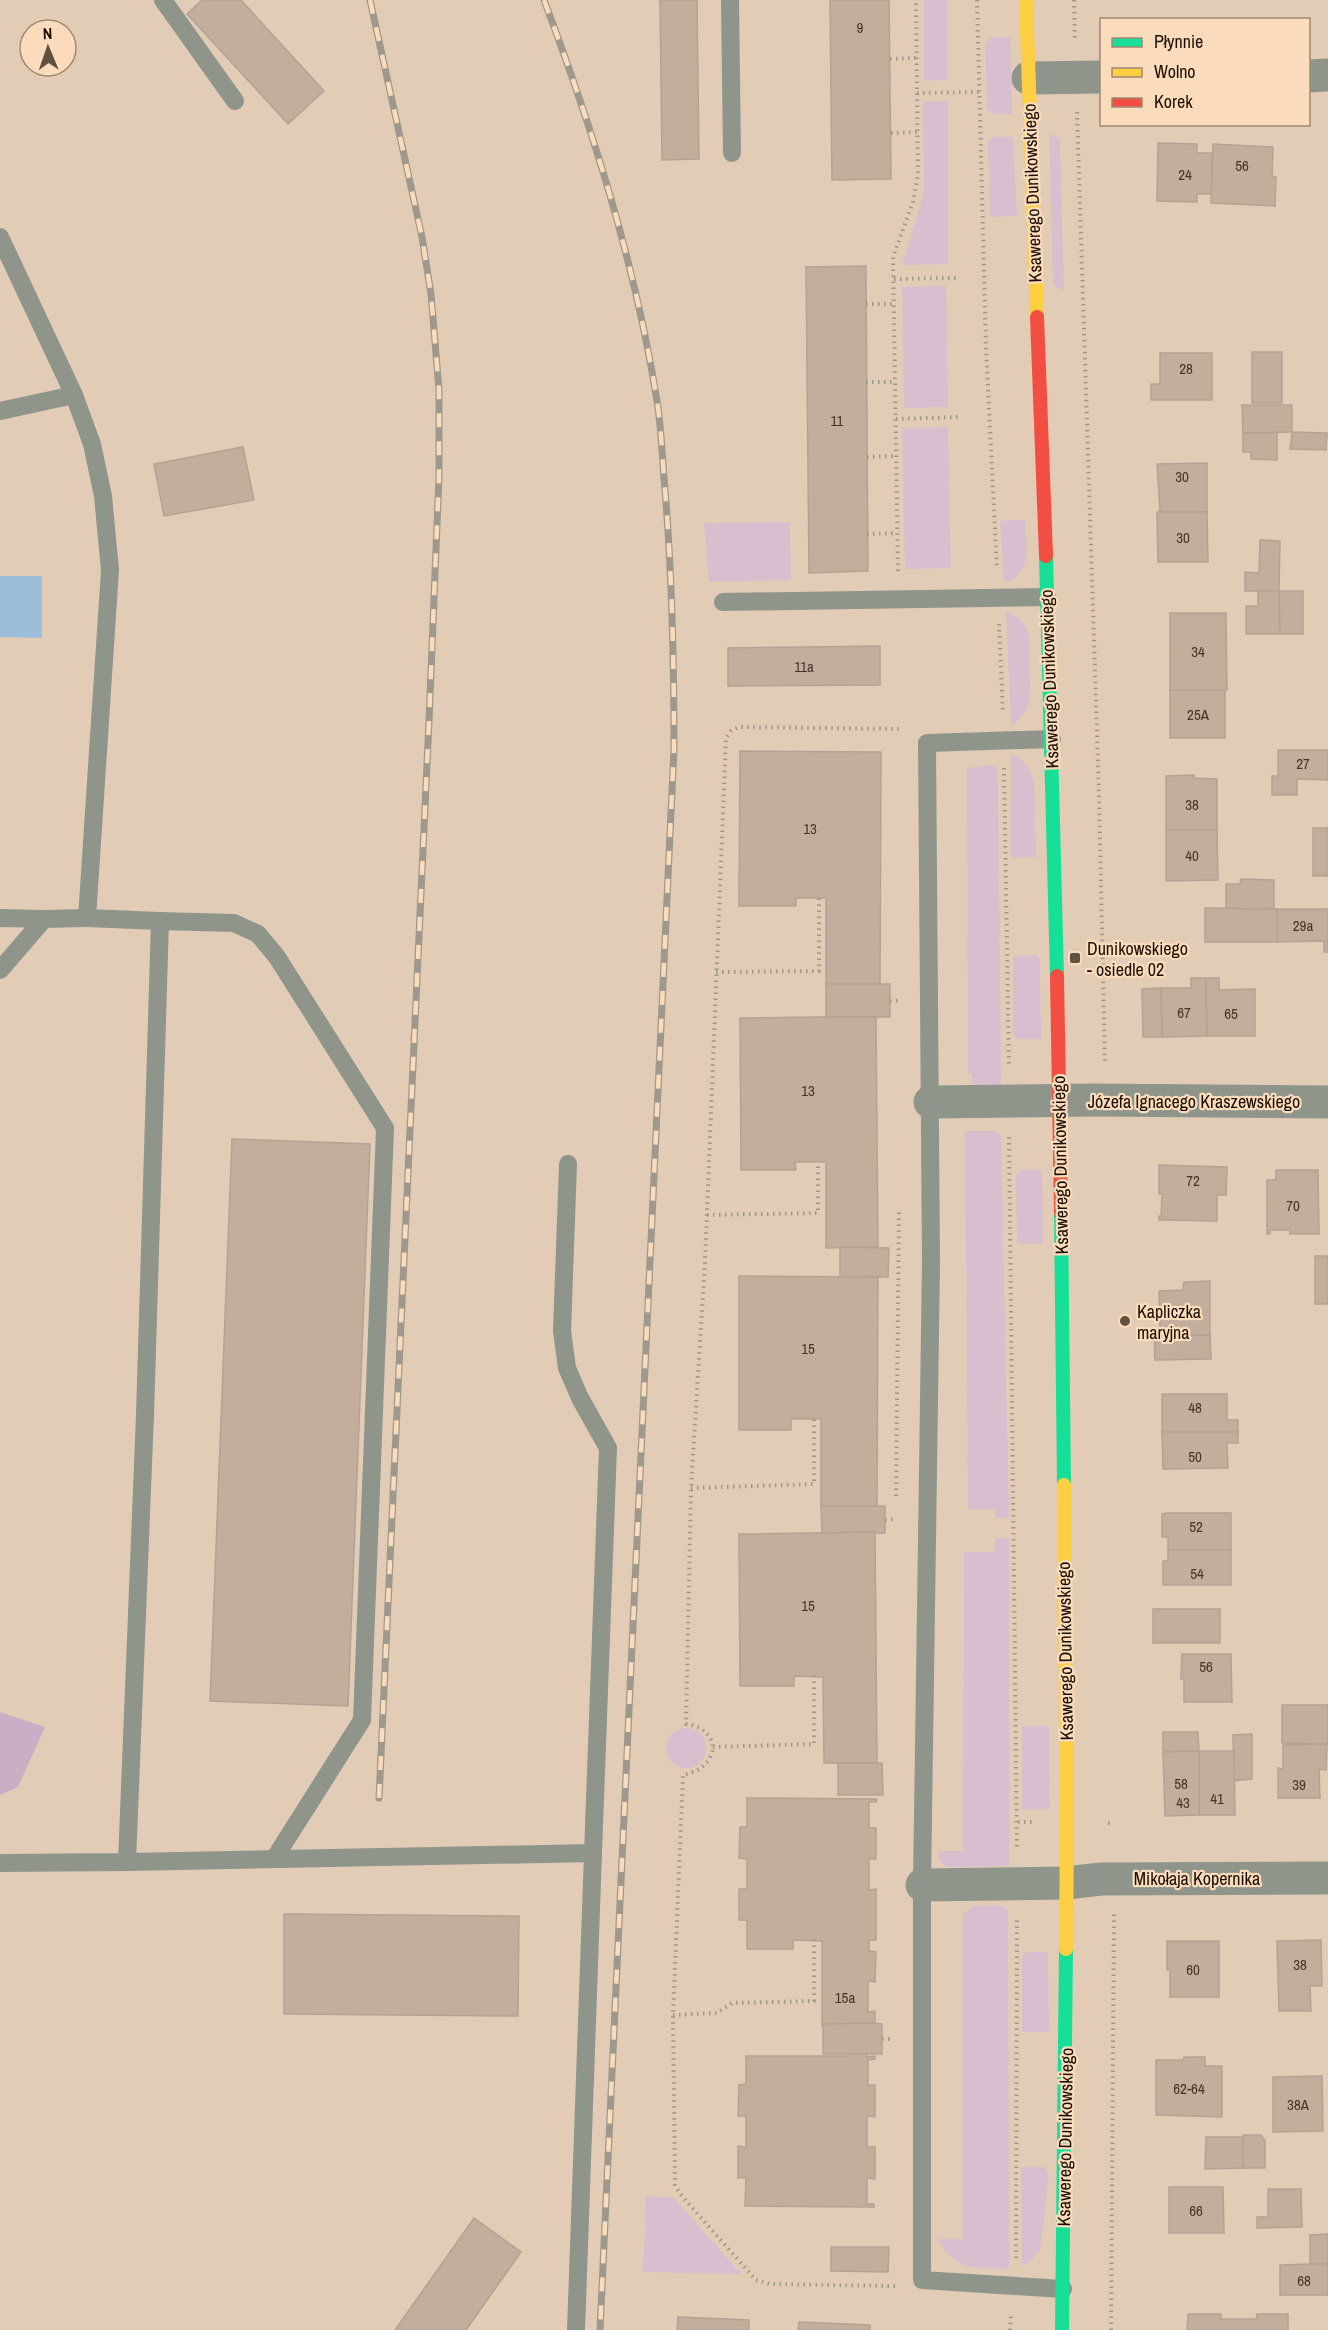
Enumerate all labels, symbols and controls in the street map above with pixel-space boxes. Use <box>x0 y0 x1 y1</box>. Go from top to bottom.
house number: 9 <box>857 17 864 38</box>
north arrow <box>18 18 78 78</box>
legend <box>1100 18 1310 126</box>
text: N <box>42 22 53 44</box>
text: Płynnie <box>1154 29 1203 54</box>
text: Wolno <box>1154 59 1196 84</box>
text: Korek <box>1154 89 1193 114</box>
street label: Ksawerego Dunikowskiego <box>1016 103 1048 283</box>
house number: 56 <box>1235 155 1249 176</box>
house number: 24 <box>1178 164 1192 185</box>
house number: 28 <box>1179 358 1193 379</box>
house number: 11 <box>831 410 844 431</box>
house number: 30 <box>1175 466 1189 487</box>
house number: 30 <box>1176 527 1190 548</box>
street label: Ksawerego Dunikowskiego <box>1033 589 1065 769</box>
house number: 34 <box>1191 641 1205 662</box>
house number: 11a <box>794 656 814 677</box>
house number: 25A <box>1187 704 1210 725</box>
house number: 27 <box>1296 753 1310 774</box>
house number: 38 <box>1185 794 1199 815</box>
house number: 13 <box>803 818 817 839</box>
house number: 40 <box>1185 845 1199 866</box>
house number: 29a <box>1293 915 1313 936</box>
place label: Dunikowskiego - osiedle 02 <box>1087 936 1188 982</box>
marker: Dunikowskiego - osiedle 02 <box>1068 951 1082 965</box>
house number: 67 <box>1177 1002 1191 1023</box>
house number: 65 <box>1224 1003 1238 1024</box>
street label: Ksawerego Dunikowskiego <box>1046 1075 1074 1255</box>
house number: 13 <box>801 1080 815 1101</box>
street label: Józefa Ignacego Kraszewskiego <box>1088 1089 1300 1114</box>
house number: 72 <box>1186 1170 1200 1191</box>
house number: 70 <box>1286 1195 1300 1216</box>
place label: Kapliczka maryjna <box>1137 1299 1201 1345</box>
marker: Kapliczka maryjna <box>1118 1314 1132 1328</box>
house number: 15 <box>801 1338 815 1359</box>
house number: 48 <box>1188 1397 1202 1418</box>
house number: 50 <box>1188 1446 1202 1467</box>
house number: 52 <box>1189 1516 1203 1537</box>
street label: Ksawerego Dunikowskiego <box>1051 1561 1079 1741</box>
house number: 54 <box>1190 1563 1204 1584</box>
house number: 15 <box>801 1595 815 1616</box>
house number: 56 <box>1199 1656 1213 1677</box>
house number: 58 <box>1174 1773 1188 1794</box>
house number: 39 <box>1292 1774 1306 1795</box>
house number: 41 <box>1210 1788 1224 1809</box>
house number: 43 <box>1176 1792 1190 1813</box>
street label: Mikołaja Kopernika <box>1134 1866 1260 1891</box>
house number: 38 <box>1293 1954 1307 1975</box>
house number: 60 <box>1186 1959 1200 1980</box>
house number: 15a <box>835 1987 855 2008</box>
street label: Ksawerego Dunikowskiego <box>1051 2047 1079 2227</box>
house number: 62-64 <box>1173 2078 1205 2099</box>
house number: 38A <box>1287 2094 1310 2115</box>
house number: 66 <box>1189 2200 1203 2221</box>
house number: 68 <box>1297 2270 1311 2291</box>

